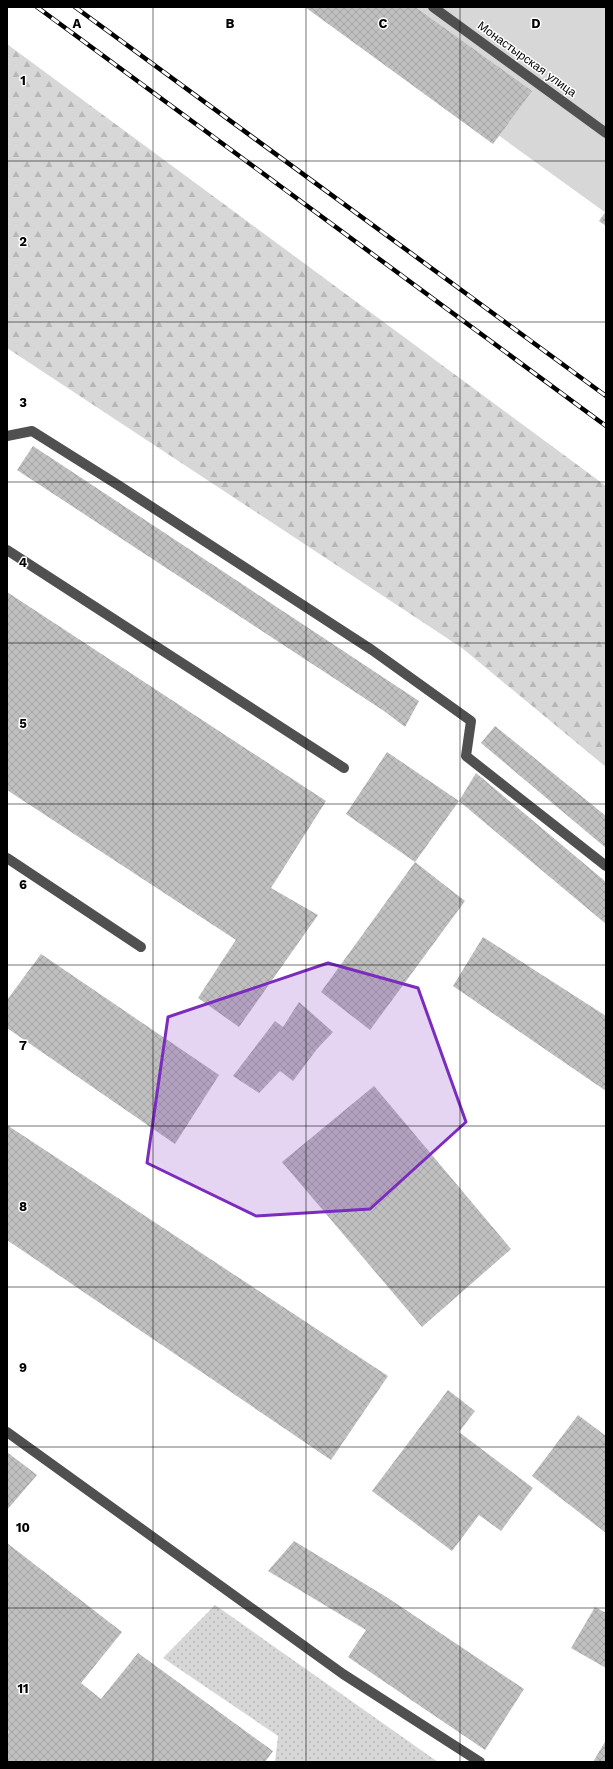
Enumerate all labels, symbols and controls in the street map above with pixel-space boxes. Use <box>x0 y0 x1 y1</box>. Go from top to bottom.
text: A <box>73 16 82 31</box>
text: B <box>226 16 235 31</box>
text: C <box>379 16 388 31</box>
text: D <box>531 16 541 31</box>
street label: Монастырская улица <box>475 18 579 100</box>
text: 1 <box>20 73 26 88</box>
text: 2 <box>19 234 27 249</box>
text: 3 <box>19 395 27 410</box>
text: 4 <box>19 555 28 570</box>
text: 5 <box>19 716 27 731</box>
text: 6 <box>19 877 27 892</box>
text: 7 <box>19 1038 27 1053</box>
text: 8 <box>19 1199 27 1214</box>
text: 9 <box>19 1360 27 1375</box>
text: 10 <box>16 1520 30 1535</box>
text: 11 <box>17 1681 29 1696</box>

